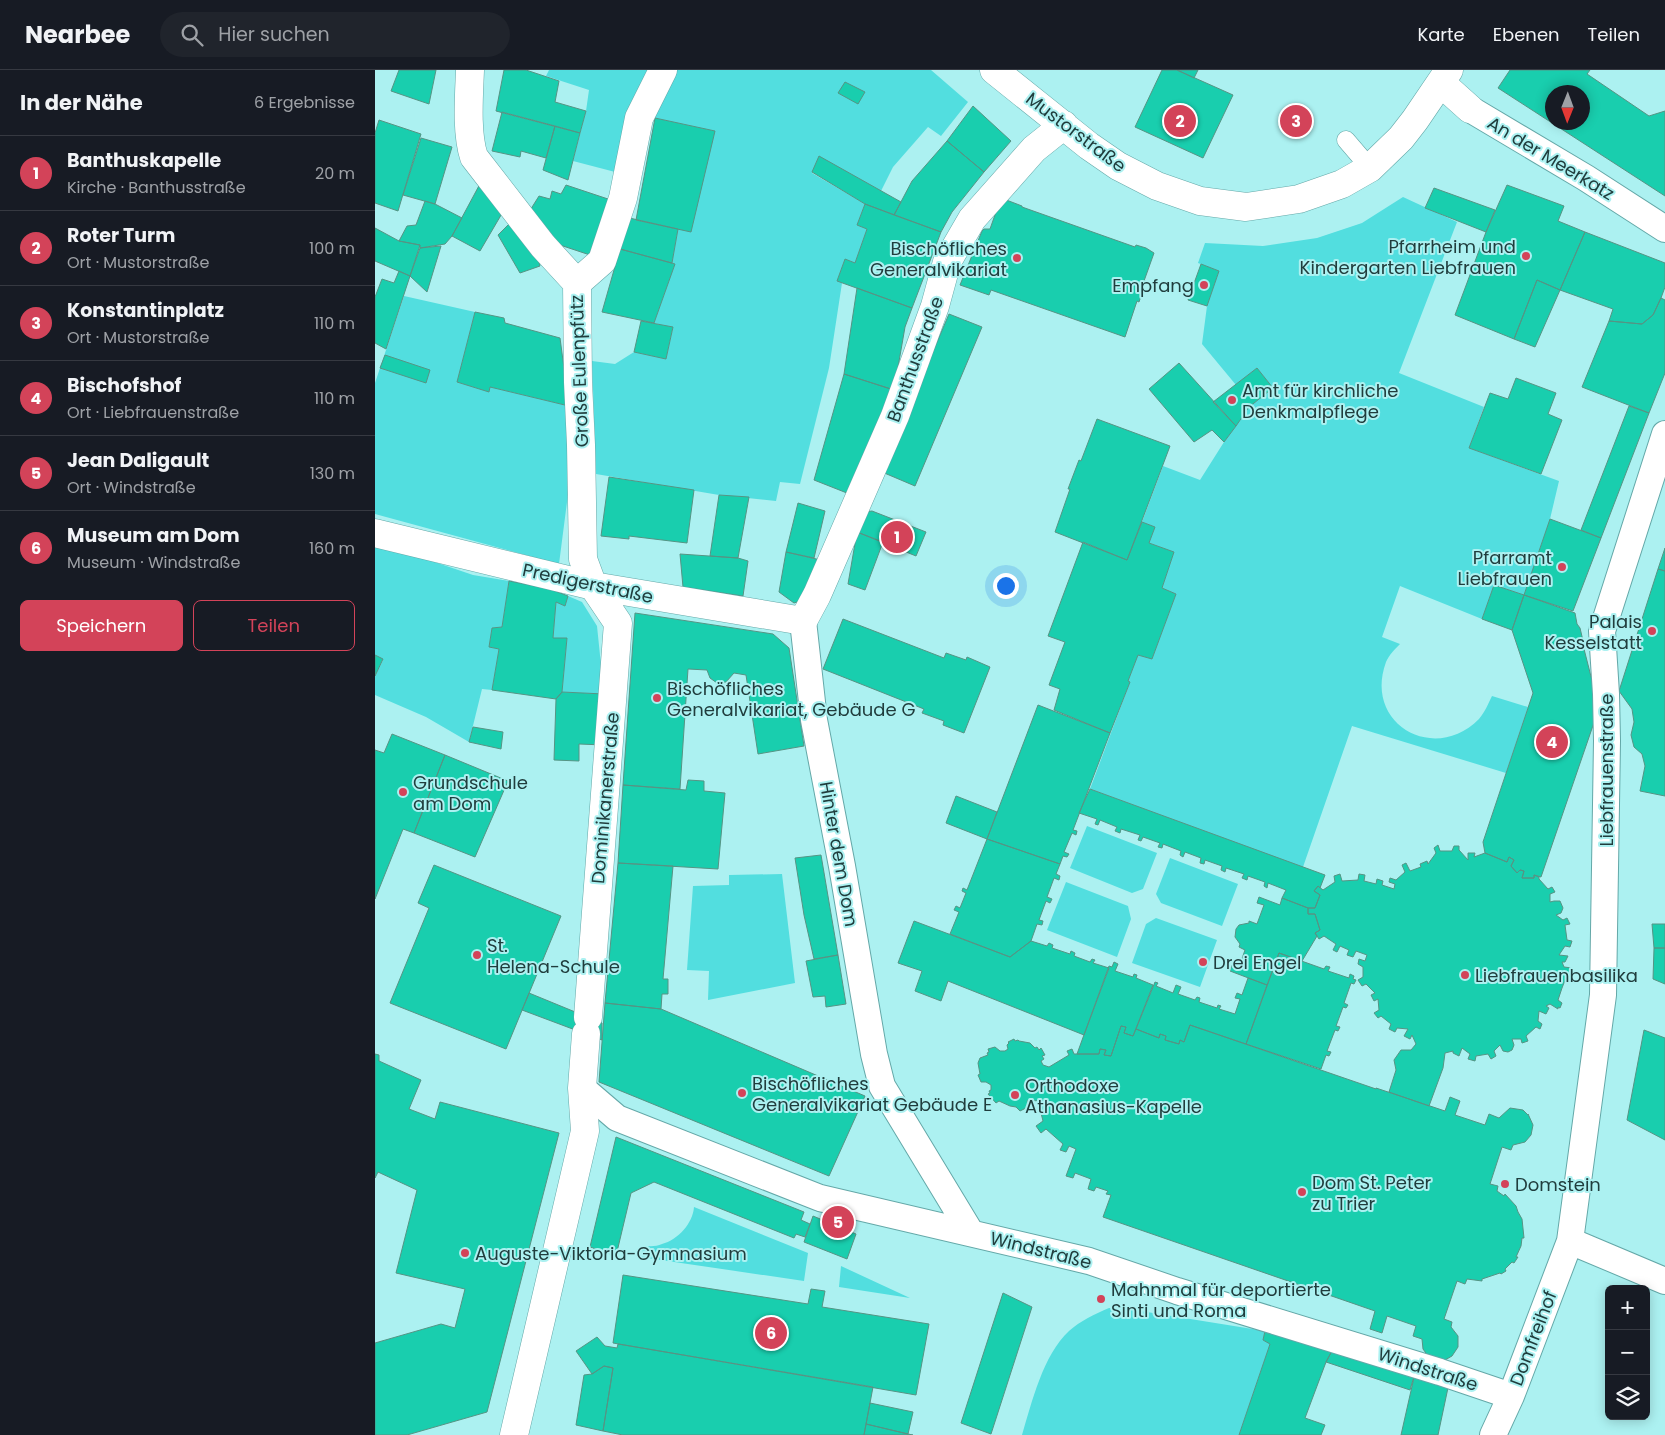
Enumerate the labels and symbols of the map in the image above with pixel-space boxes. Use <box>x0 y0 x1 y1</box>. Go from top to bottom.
north arrow <box>1545 85 1590 130</box>
street label: Mustorstraße <box>1021 86 1131 178</box>
pin: 2 <box>1164 102 1196 140</box>
pin: 3 <box>1280 102 1312 140</box>
street label: An der Meerkatz <box>1483 110 1619 206</box>
place label: Pfarrheim und Kindergarten Liebfrauen <box>1300 234 1516 280</box>
place label: Bischöfliches Generalvikariat <box>870 236 1007 282</box>
marker: Pfarrheim und Kindergarten Liebfrauen <box>1520 250 1532 262</box>
marker: Bischöfliches Generalvikariat <box>1011 252 1023 264</box>
place label: Empfang <box>1112 273 1194 298</box>
marker: Empfang <box>1198 279 1210 291</box>
street label: Banthusstraße <box>881 293 949 425</box>
street label: Große Eulenpfütz <box>564 294 594 448</box>
place label: Amt für kirchliche Denkmalpflege <box>1242 378 1398 424</box>
marker: Amt für kirchliche Denkmalpflege <box>1226 394 1238 406</box>
pin: 1 <box>881 518 913 556</box>
place label: Pfarramt Liebfrauen <box>1457 545 1552 591</box>
street label: Predigerstraße <box>520 557 656 609</box>
marker: Pfarramt Liebfrauen <box>1556 561 1568 573</box>
your location <box>993 573 1019 599</box>
place label: Palais Kesselstatt <box>1544 609 1642 655</box>
marker: Palais Kesselstatt <box>1646 625 1658 637</box>
place label: Bischöfliches Generalvikariat, Gebäude G <box>667 676 916 722</box>
marker: Bischöfliches Generalvikariat, Gebäude G <box>651 692 663 704</box>
street label: Liebfrauenstraße <box>1594 694 1619 846</box>
street label: Dominikanerstraße <box>585 711 625 885</box>
pin: 4 <box>1536 723 1568 761</box>
place label: Grundschule am Dom <box>413 770 528 816</box>
street label: Hinter dem Dom <box>814 779 864 929</box>
marker: Grundschule am Dom <box>397 786 409 798</box>
place label: St. Helena-Schule <box>487 933 620 979</box>
marker: St. Helena-Schule <box>471 949 483 961</box>
place label: Drei Engel <box>1213 950 1301 975</box>
marker: Drei Engel <box>1197 956 1209 968</box>
place label: Liebfrauenbasilika <box>1475 963 1638 988</box>
marker: Liebfrauenbasilika <box>1459 969 1471 981</box>
place label: Bischöfliches Generalvikariat Gebäude E <box>752 1071 992 1117</box>
place label: Orthodoxe Athanasius-Kapelle <box>1025 1073 1202 1119</box>
marker: Bischöfliches Generalvikariat Gebäude E <box>736 1087 748 1099</box>
marker: Orthodoxe Athanasius-Kapelle <box>1009 1089 1021 1101</box>
place label: Dom St. Peter zu Trier <box>1312 1170 1432 1216</box>
place label: Domstein <box>1515 1172 1601 1197</box>
marker: Domstein <box>1499 1178 1511 1190</box>
marker: Dom St. Peter zu Trier <box>1296 1186 1308 1198</box>
pin: 5 <box>822 1203 854 1241</box>
street label: Windstraße <box>988 1225 1094 1275</box>
place label: Auguste-Viktoria-Gymnasium <box>475 1241 747 1266</box>
marker: Auguste-Viktoria-Gymnasium <box>459 1247 471 1259</box>
place label: Mahnmal für deportierte Sinti und Roma <box>1111 1277 1331 1323</box>
street label: Domfreihof <box>1503 1287 1563 1389</box>
marker: Mahnmal für deportierte Sinti und Roma <box>1095 1293 1107 1305</box>
pin: 6 <box>755 1314 787 1352</box>
street label: Windstraße <box>1375 1341 1481 1397</box>

